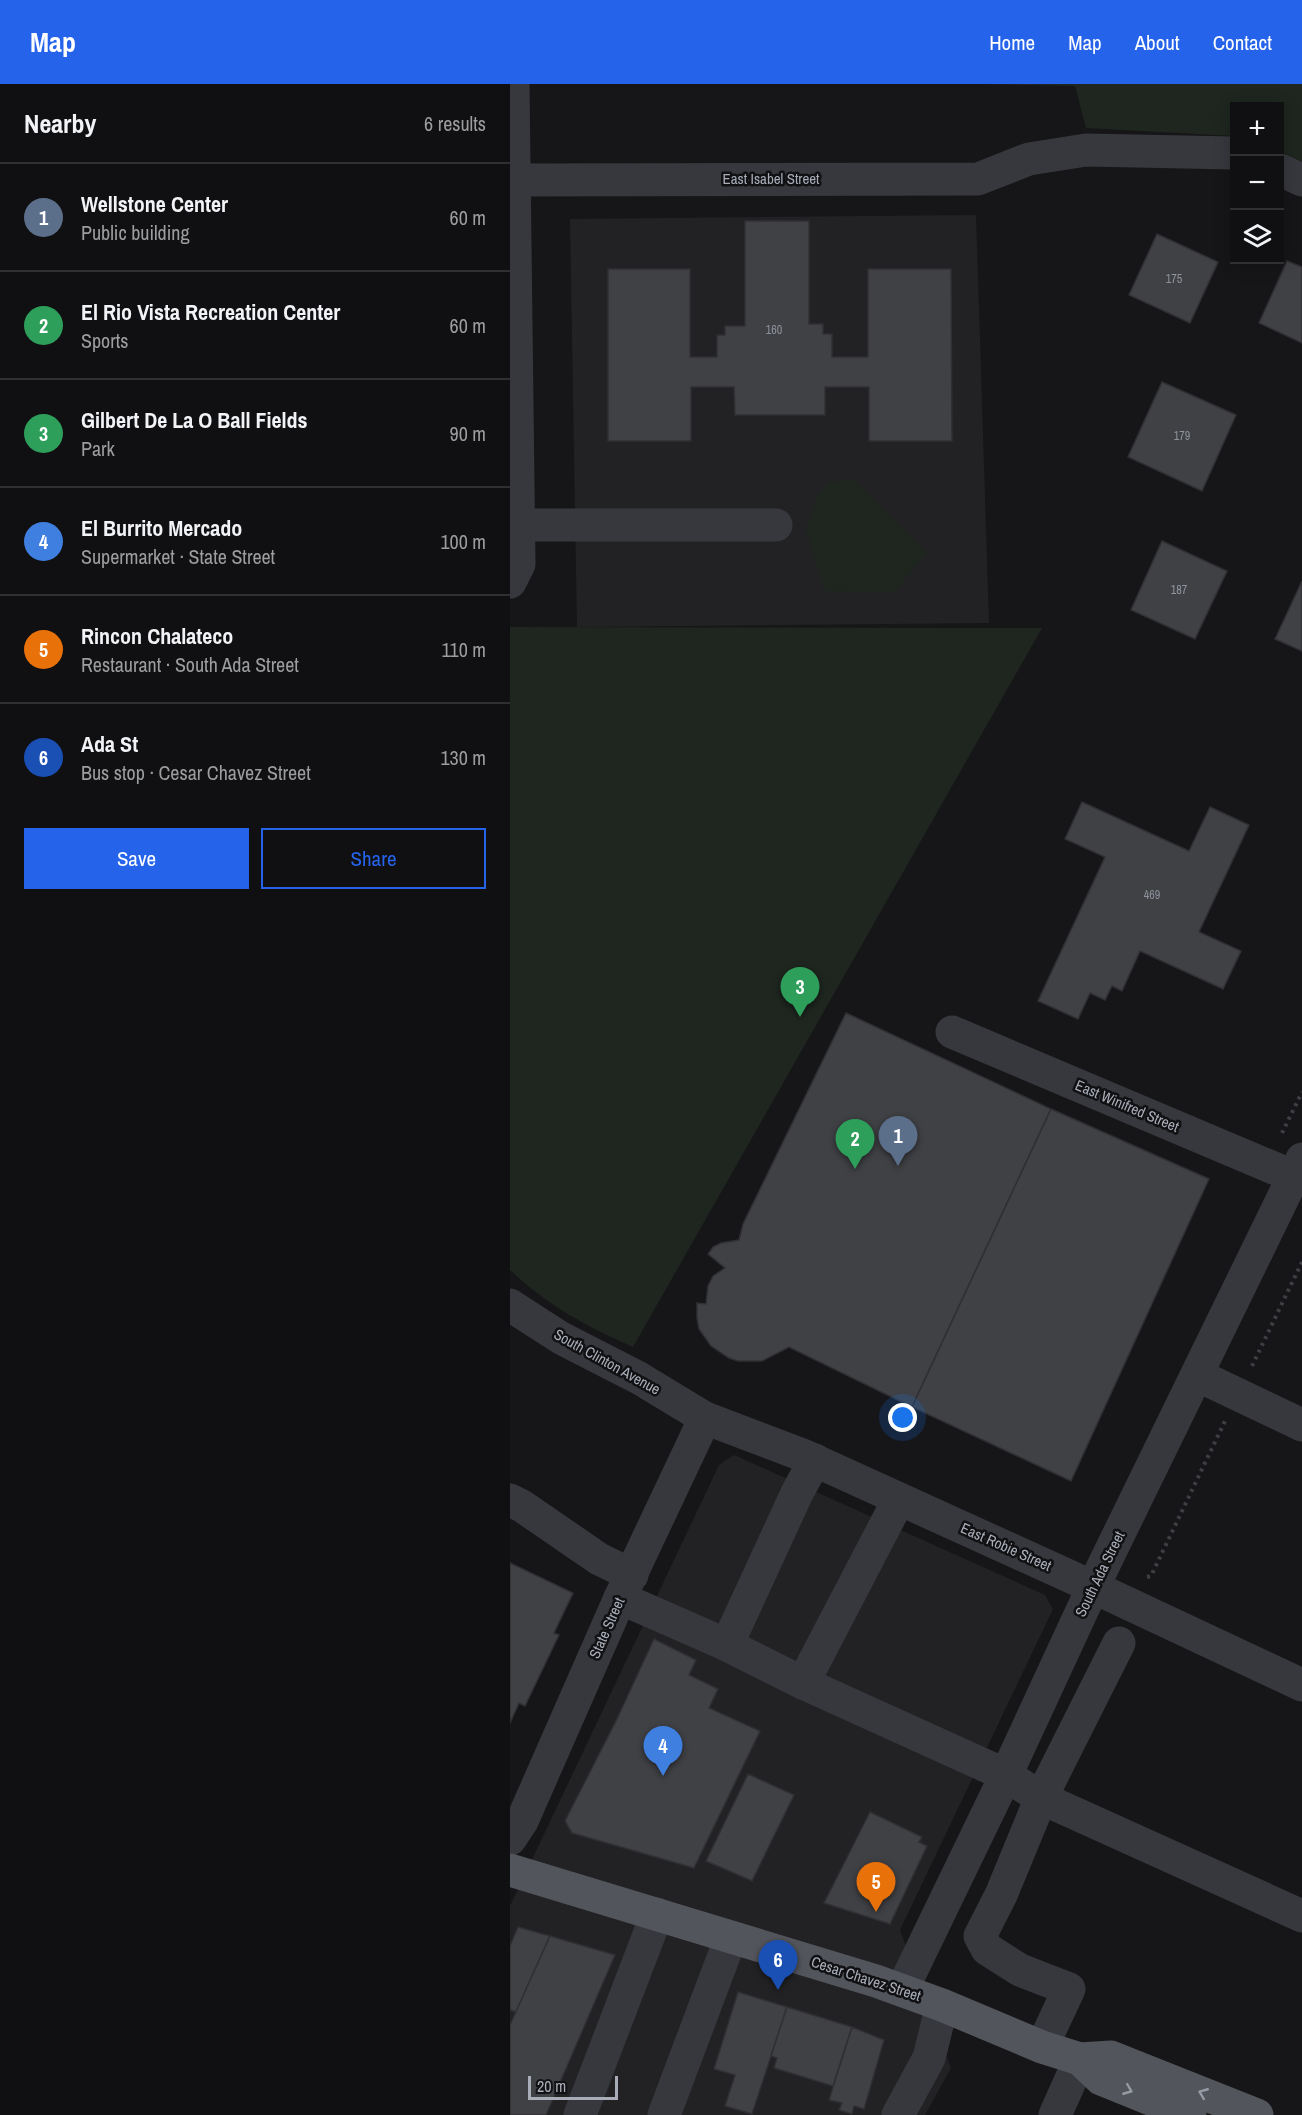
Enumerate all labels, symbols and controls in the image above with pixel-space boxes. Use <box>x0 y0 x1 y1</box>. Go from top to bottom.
text: Map <box>30 23 76 61</box>
text: Home <box>989 28 1035 57</box>
text: Map <box>1068 28 1102 57</box>
text: About <box>1135 28 1180 57</box>
text: Contact <box>1213 28 1272 57</box>
map controls <box>1230 102 1284 264</box>
button: + <box>1230 102 1284 156</box>
text: Nearby <box>24 106 96 141</box>
text: 6 results <box>424 110 486 137</box>
button: − <box>1230 156 1284 210</box>
street label: East Isabel Street <box>722 168 820 189</box>
text: Wellstone Center <box>81 189 228 219</box>
text: 1 <box>39 204 48 231</box>
text: 60 m <box>450 204 486 231</box>
button: layers <box>1230 210 1284 264</box>
text: Public building <box>81 219 190 246</box>
house number: 175 <box>1166 271 1183 287</box>
text: El Rio Vista Recreation Center <box>81 297 340 327</box>
text: 2 <box>39 312 48 339</box>
text: 60 m <box>450 312 486 339</box>
house number: 160 <box>766 322 782 338</box>
text: Sports <box>81 327 128 354</box>
text: Gilbert De La O Ball Fields <box>81 405 308 435</box>
text: 3 <box>39 420 48 447</box>
text: 90 m <box>450 420 486 447</box>
house number: 179 <box>1174 428 1190 444</box>
text: Park <box>81 435 115 462</box>
text: El Burrito Mercado <box>81 513 242 543</box>
text: 4 <box>39 528 48 555</box>
text: 100 m <box>440 528 486 555</box>
text: Supermarket · State Street <box>81 543 275 570</box>
house number: 187 <box>1171 582 1188 598</box>
text: Rincon Chalateco <box>81 621 233 651</box>
text: 5 <box>39 636 48 663</box>
text: 110 m <box>442 636 486 663</box>
text: Restaurant · South Ada Street <box>81 651 299 678</box>
text: Ada St <box>81 729 138 759</box>
text: 6 <box>39 744 48 771</box>
text: 130 m <box>440 744 486 771</box>
text: Bus stop · Cesar Chavez Street <box>81 759 311 786</box>
button: Save <box>24 828 249 889</box>
button: Share <box>261 828 486 889</box>
house number: 469 <box>1144 887 1160 903</box>
pin: 3 <box>780 968 820 1017</box>
street label: East Winifred Street <box>1072 1074 1183 1137</box>
pin: 1 <box>878 1116 918 1166</box>
pin: 2 <box>836 1120 874 1169</box>
street label: South Clinton Avenue <box>550 1324 664 1400</box>
your location <box>888 1403 917 1432</box>
street label: East Robie Street <box>958 1517 1055 1576</box>
street label: South Ada Street <box>1070 1527 1130 1620</box>
street label: State Street <box>584 1593 630 1662</box>
pin: 4 <box>644 1726 682 1776</box>
pin: 5 <box>856 1862 896 1912</box>
pin: 6 <box>758 1940 798 1990</box>
street label: Cesar Chavez Street <box>809 1951 924 2006</box>
scale bar <box>528 2073 618 2100</box>
text: 20 m <box>537 2075 566 2097</box>
one-way arrow <box>1122 2083 1133 2095</box>
one-way arrow <box>1198 2088 1209 2101</box>

